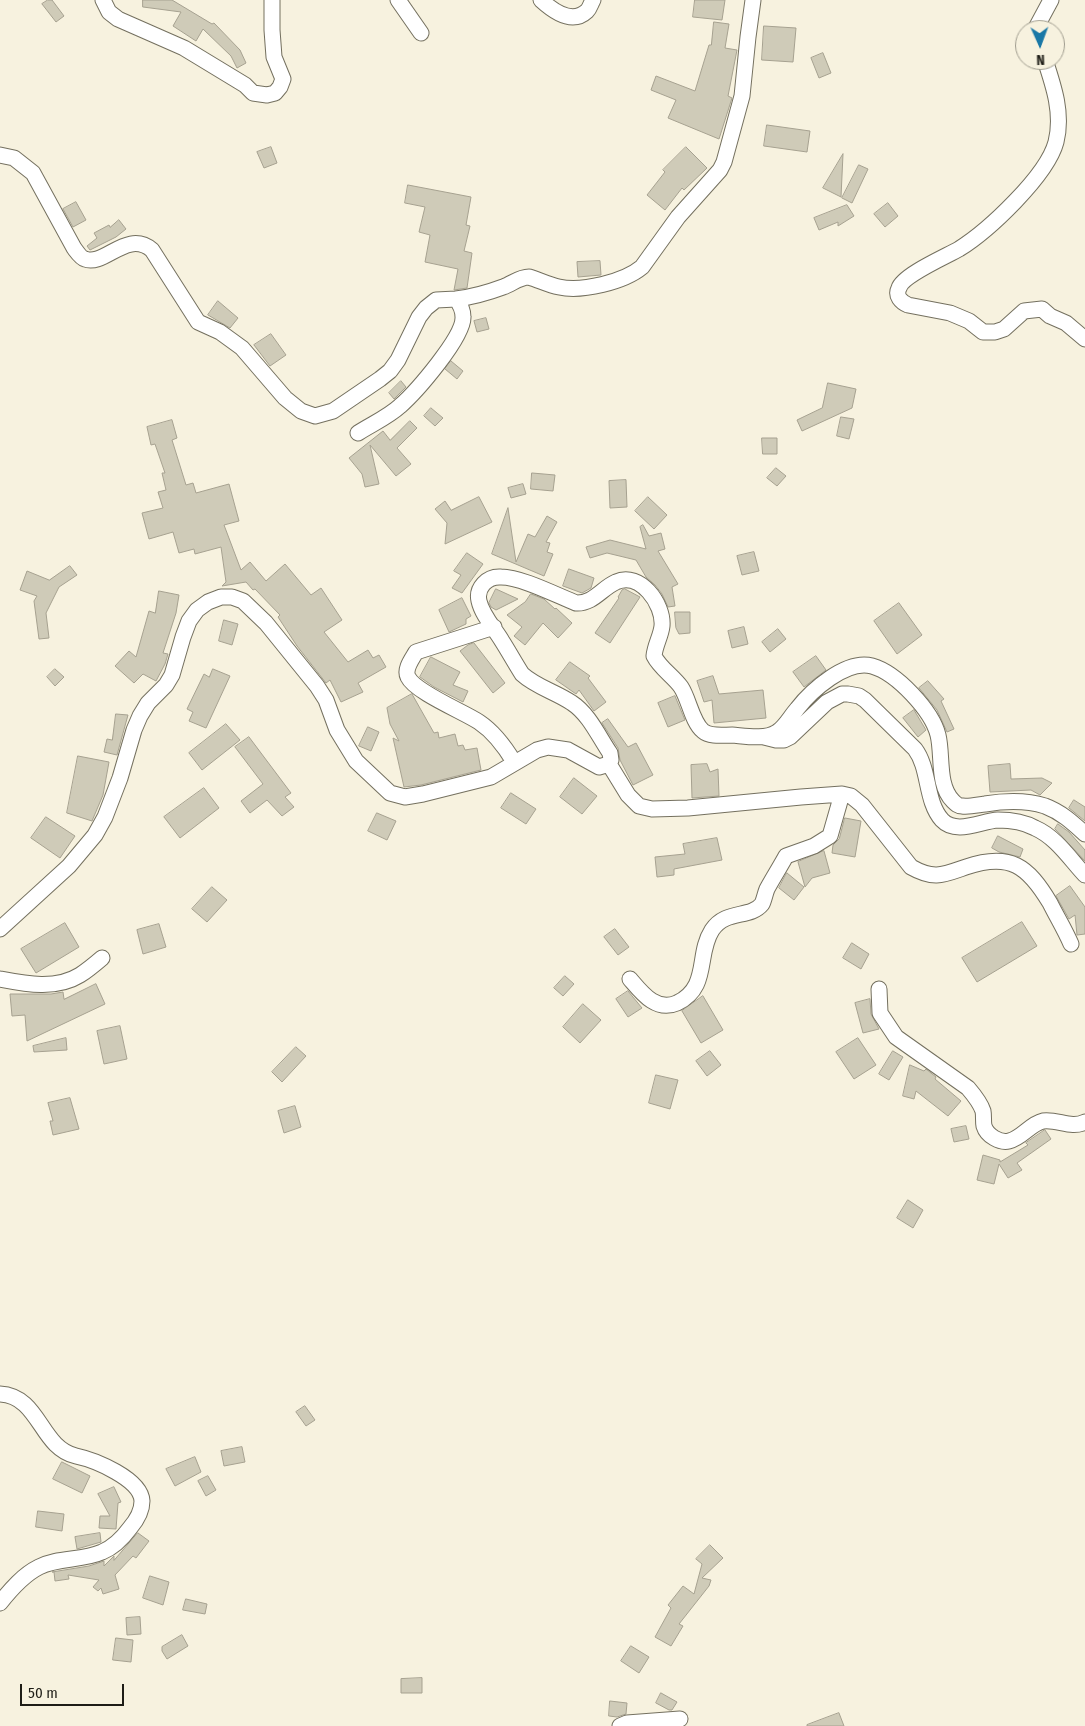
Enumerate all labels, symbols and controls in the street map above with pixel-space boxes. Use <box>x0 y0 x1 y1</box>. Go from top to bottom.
north arrow <box>1015 20 1065 70</box>
text: N <box>1036 51 1045 68</box>
scale bar <box>22 1674 126 1706</box>
text: 50 m <box>28 1684 58 1702</box>

